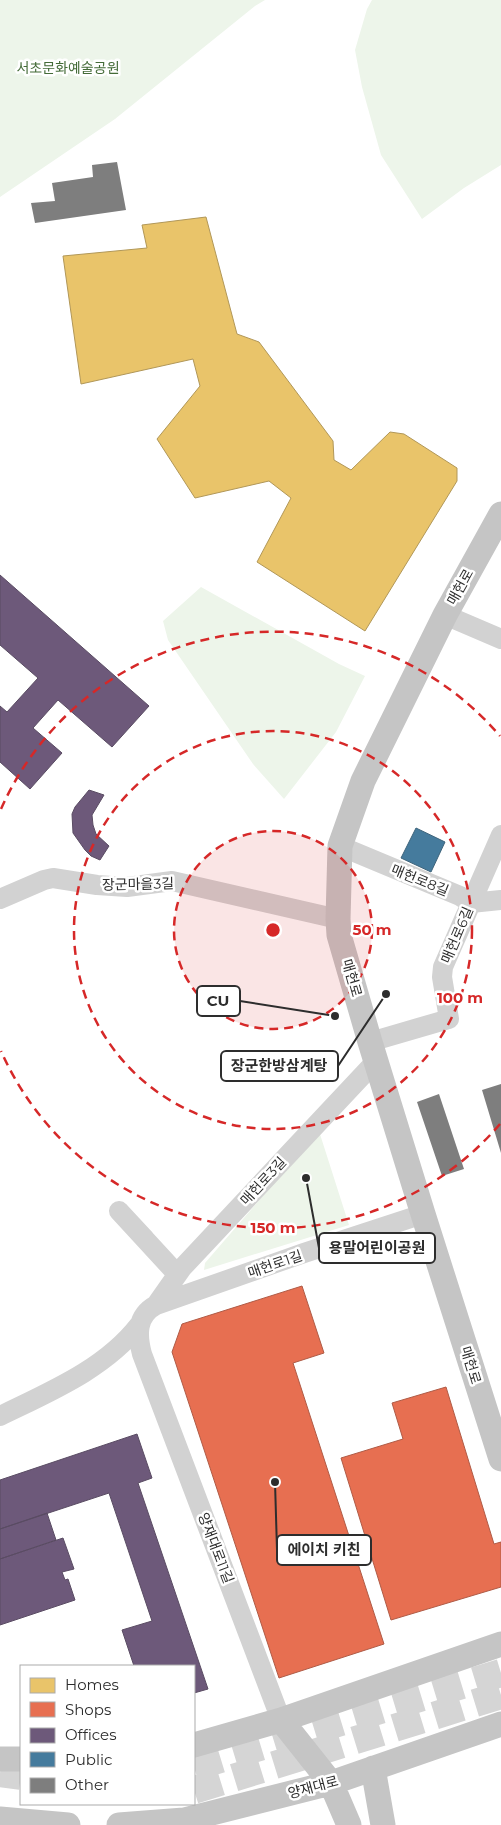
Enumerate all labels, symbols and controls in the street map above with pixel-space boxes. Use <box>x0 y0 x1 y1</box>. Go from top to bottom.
park label: 서초문화예술공원 <box>16 59 120 77</box>
street label: 매헌로 <box>443 566 477 608</box>
street label: 매헌로8길 <box>389 860 451 900</box>
street label: 장군마을3길 <box>102 874 174 894</box>
street label: 매헌로6길 <box>437 904 477 966</box>
text: 50 m <box>352 920 392 939</box>
centre of rings <box>264 921 282 939</box>
street label: 매헌로 <box>338 957 366 999</box>
callout: CU <box>197 986 240 1016</box>
text: 100 m <box>437 988 483 1007</box>
text: CU <box>207 991 229 1010</box>
callout: 장군한방삼계탕 <box>221 1051 338 1081</box>
text: 장군한방삼계탕 <box>231 1056 327 1075</box>
street label: 매헌로3길 <box>236 1153 290 1209</box>
text: 150 m <box>251 1218 295 1237</box>
callout: 용말어린이공원 <box>319 1233 435 1263</box>
text: 용말어린이공원 <box>329 1238 425 1257</box>
street label: 매헌로1길 <box>245 1246 305 1282</box>
street label: 매헌로 <box>457 1344 485 1386</box>
street label: 양재대로11길 <box>194 1510 238 1586</box>
callout: 에이치 키친 <box>277 1535 371 1565</box>
text: 에이치 키친 <box>287 1540 361 1559</box>
legend <box>20 1665 195 1805</box>
text: Homes <box>65 1675 119 1694</box>
text: Shops <box>65 1700 111 1719</box>
text: Offices <box>65 1725 117 1744</box>
text: Public <box>65 1750 113 1769</box>
street label: 양재대로 <box>286 1772 340 1802</box>
text: Other <box>65 1775 109 1794</box>

